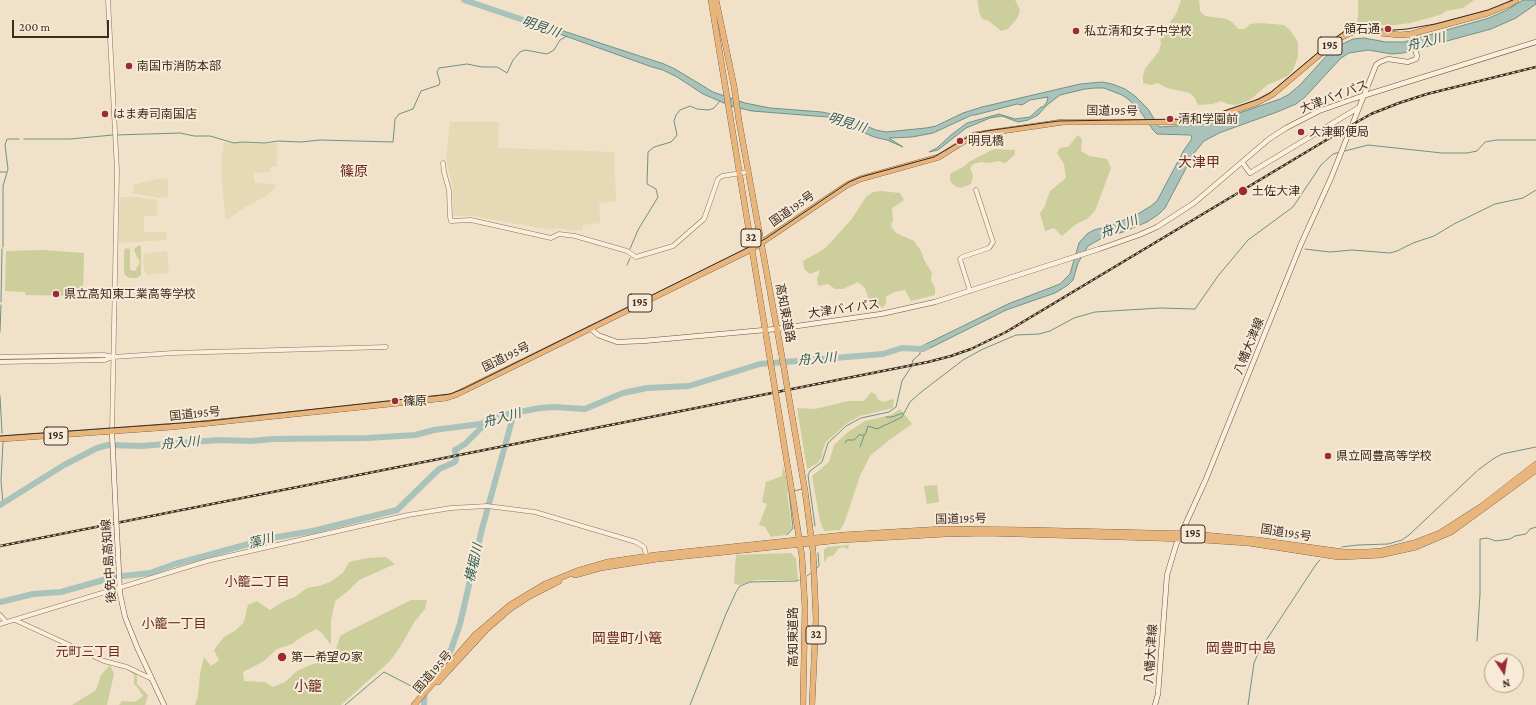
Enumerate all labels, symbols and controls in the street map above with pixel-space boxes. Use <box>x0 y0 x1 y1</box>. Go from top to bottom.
scale bar <box>14 12 111 38</box>
water label: 明見川 <box>520 13 562 41</box>
text: 200 m <box>19 20 50 34</box>
place label: 領石通 <box>1344 22 1380 36</box>
place label: 私立清和女子中学校 <box>1084 24 1192 38</box>
marker: 領石通 <box>1383 24 1393 34</box>
marker: 私立清和女子中学校 <box>1071 26 1081 36</box>
water label: 舟入川 <box>1405 30 1447 54</box>
road number: 195 <box>1318 37 1342 55</box>
place label: 南国市消防本部 <box>137 59 221 73</box>
marker: 南国市消防本部 <box>124 61 134 71</box>
street label: 大津バイパス <box>1298 77 1370 117</box>
street label: 国道195号 <box>1086 103 1138 119</box>
place label: はま寿司南国店 <box>113 107 197 121</box>
marker: はま寿司南国店 <box>100 109 110 119</box>
water label: 明見川 <box>826 110 868 136</box>
place label: 清和学園前 <box>1178 112 1238 126</box>
marker: 清和学園前 <box>1165 114 1175 124</box>
place label: 大津郵便局 <box>1309 125 1369 139</box>
marker: 大津郵便局 <box>1296 127 1306 137</box>
place label: 明見橋 <box>968 134 1004 148</box>
marker: 明見橋 <box>955 136 965 146</box>
district label: 大津甲 <box>1178 155 1220 171</box>
district label: 篠原 <box>340 164 368 180</box>
place label: 土佐大津 <box>1252 184 1300 198</box>
marker: 土佐大津 <box>1237 185 1249 197</box>
street label: 国道195号 <box>767 188 817 230</box>
water label: 舟入川 <box>1098 212 1140 242</box>
road number: 32 <box>741 229 761 247</box>
street label: 高知東道路 <box>772 282 798 344</box>
place label: 県立高知東工業高等学校 <box>64 287 196 301</box>
marker: 県立高知東工業高等学校 <box>51 289 61 299</box>
road number: 195 <box>628 294 652 312</box>
street label: 大津バイパス <box>807 297 881 321</box>
street label: 八幡大津線 <box>1231 315 1267 377</box>
street label: 国道195号 <box>480 339 532 375</box>
water label: 舟入川 <box>797 350 837 368</box>
place label: 篠原 <box>403 394 427 408</box>
marker: 篠原 <box>390 396 400 406</box>
street label: 国道195号 <box>169 404 221 424</box>
water label: 舟入川 <box>481 405 523 431</box>
road number: 195 <box>44 427 68 445</box>
water label: 舟入川 <box>160 434 200 452</box>
place label: 県立岡豊高等学校 <box>1336 449 1432 463</box>
marker: 県立岡豊高等学校 <box>1323 451 1333 461</box>
street label: 国道195号 <box>935 511 987 527</box>
street label: 後免中島高知線 <box>99 519 119 603</box>
street label: 国道195号 <box>1259 522 1313 544</box>
road number: 195 <box>1181 525 1205 543</box>
water label: 藻川 <box>246 530 276 552</box>
water label: 横堀川 <box>462 542 486 584</box>
district label: 小籠二丁目 <box>225 574 289 590</box>
street label: 高知東道路 <box>786 607 800 667</box>
district label: 小籠一丁目 <box>142 616 206 632</box>
street label: 八幡大津線 <box>1142 624 1160 684</box>
road number: 32 <box>806 626 826 644</box>
district label: 岡豊町小篭 <box>592 631 662 647</box>
district label: 岡豊町中島 <box>1206 641 1276 657</box>
district label: 元町三丁目 <box>56 644 120 660</box>
street label: 国道195号 <box>411 648 455 696</box>
place label: 第一希望の家 <box>291 650 363 664</box>
marker: 第一希望の家 <box>276 651 288 663</box>
north arrow <box>1484 653 1524 693</box>
text: N <box>1501 677 1511 690</box>
district label: 小籠 <box>294 679 322 695</box>

